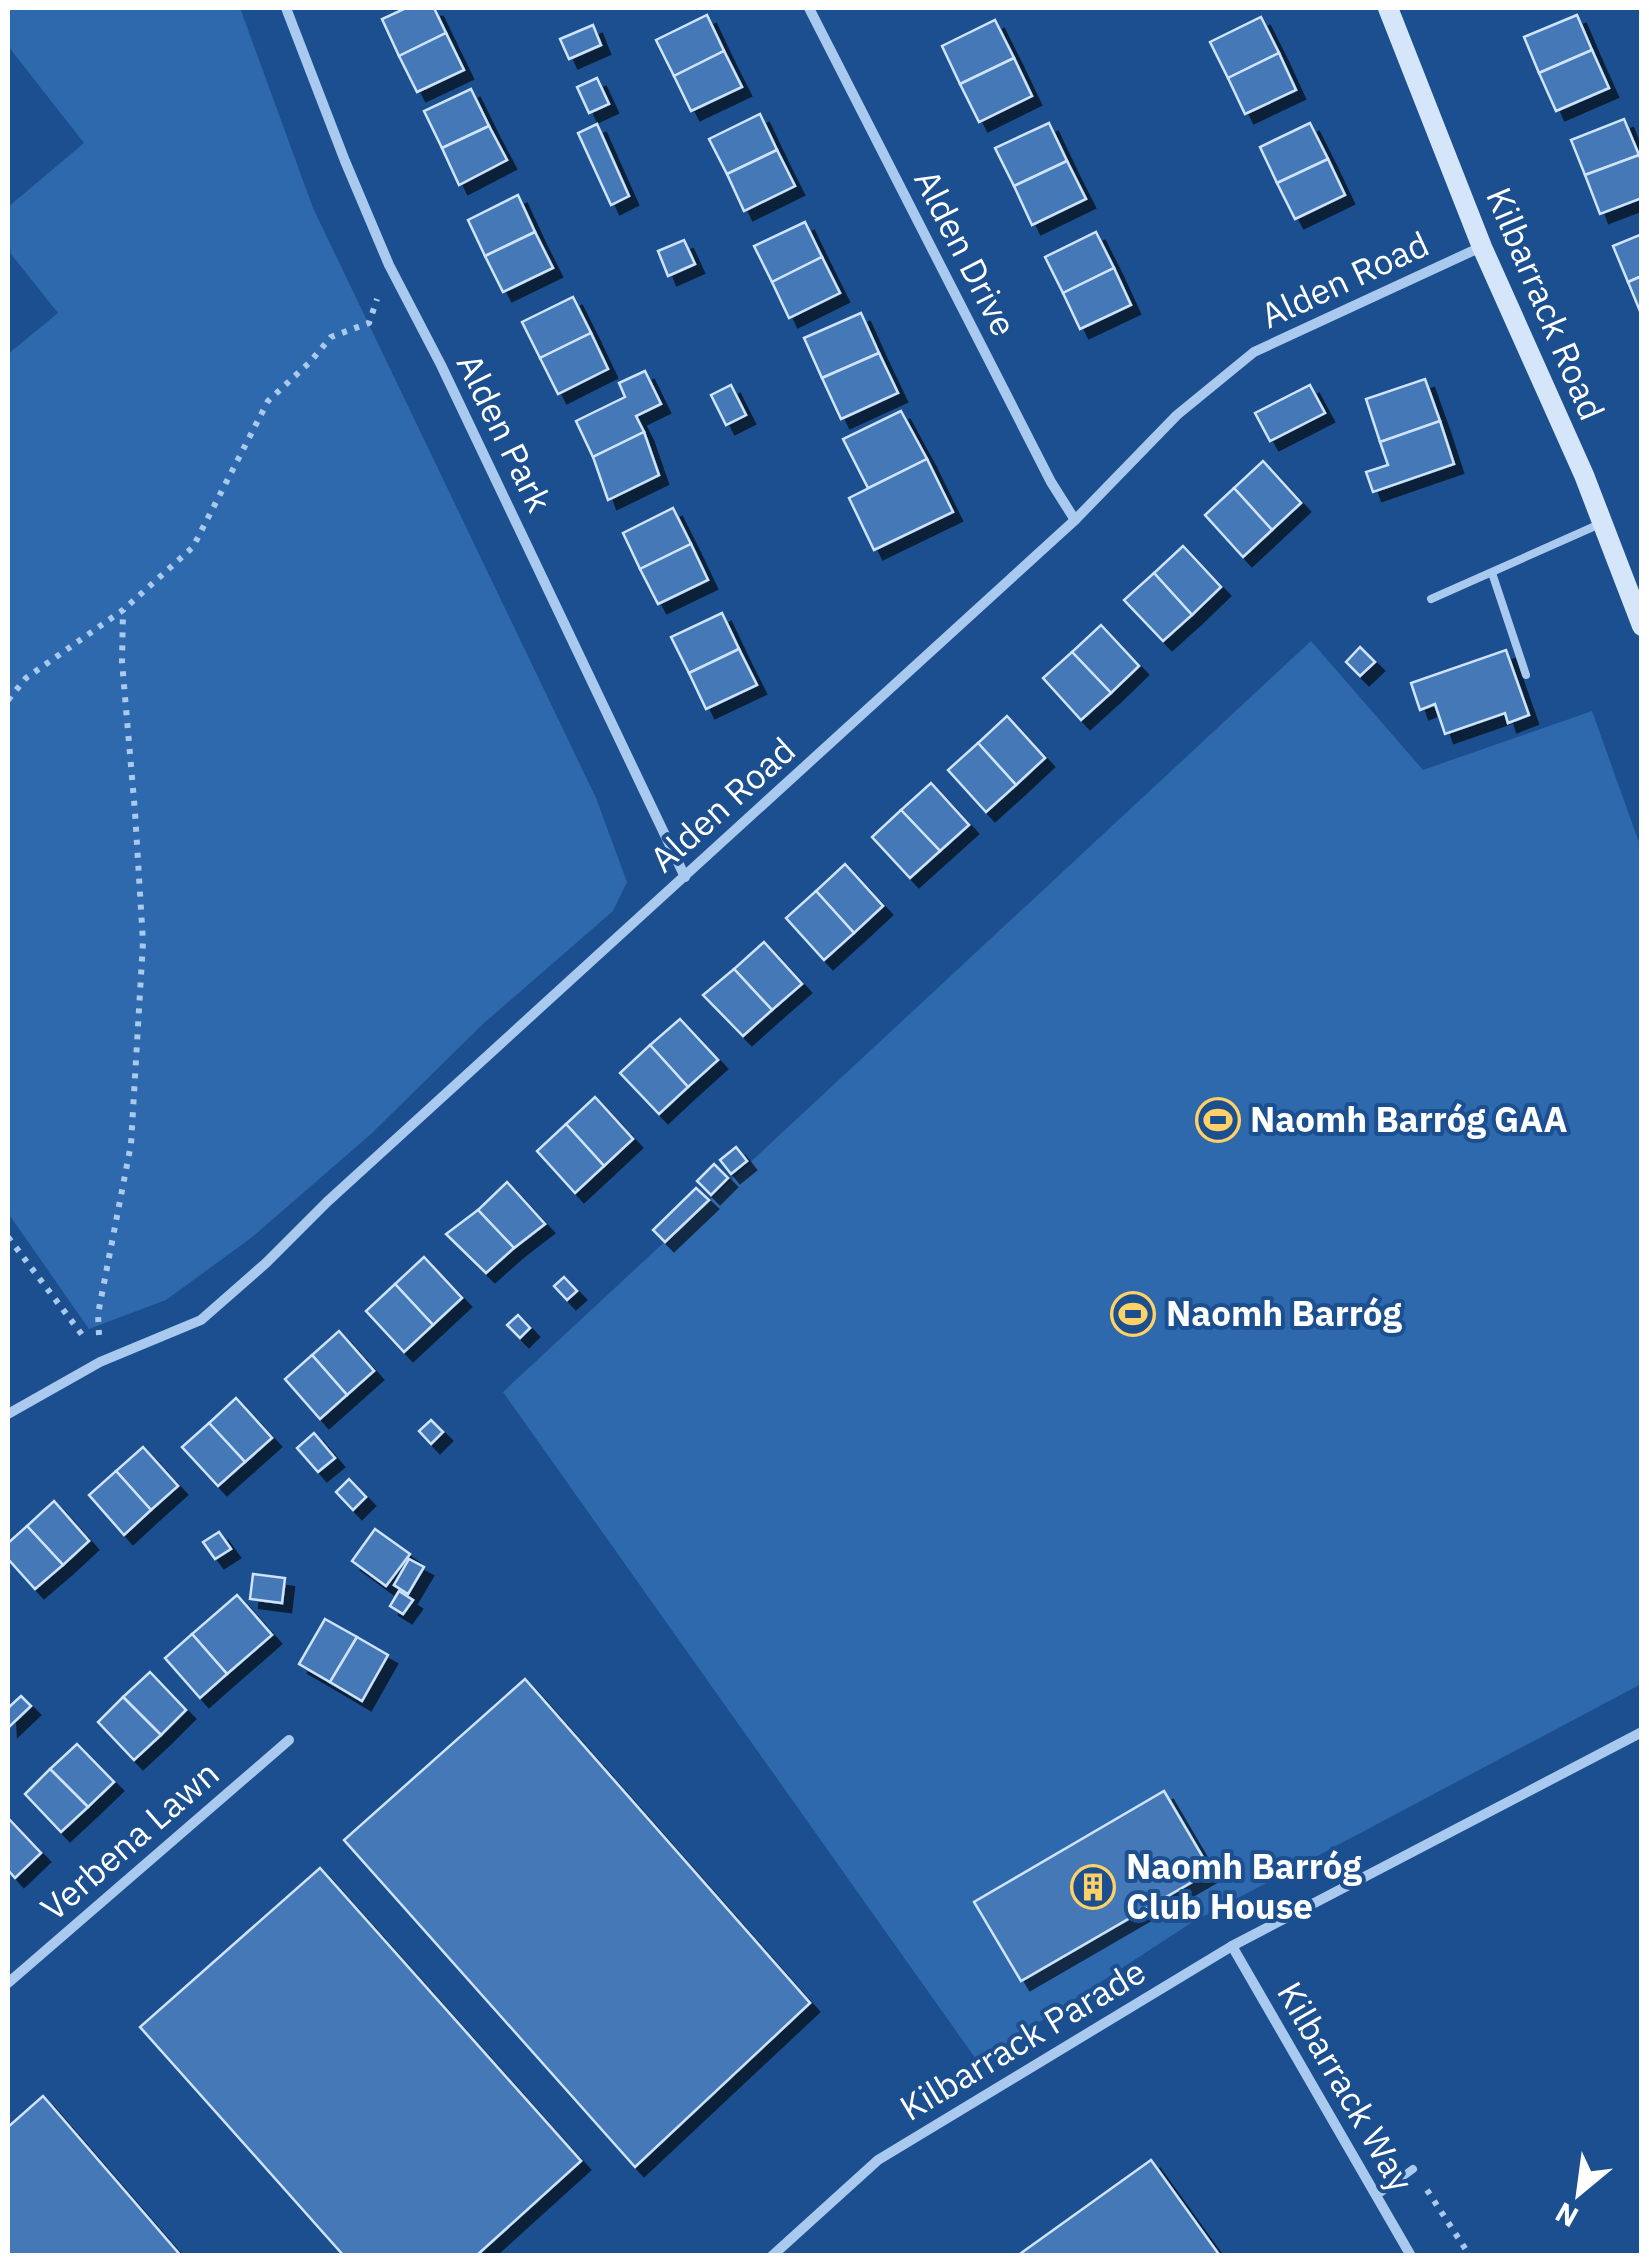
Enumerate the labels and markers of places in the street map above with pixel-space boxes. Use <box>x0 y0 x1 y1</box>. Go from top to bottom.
place label: Naomh Barróg GAA <box>1250 1096 1568 1142</box>
sports icon: Naomh Barróg GAA <box>1195 1097 1241 1143</box>
place label: Naomh Barróg <box>1166 1290 1403 1336</box>
sports icon: Naomh Barróg <box>1110 1291 1156 1337</box>
place label: Naomh Barróg Club House <box>1126 1843 1363 1929</box>
building icon: Naomh Barróg Club House <box>1070 1864 1116 1910</box>

